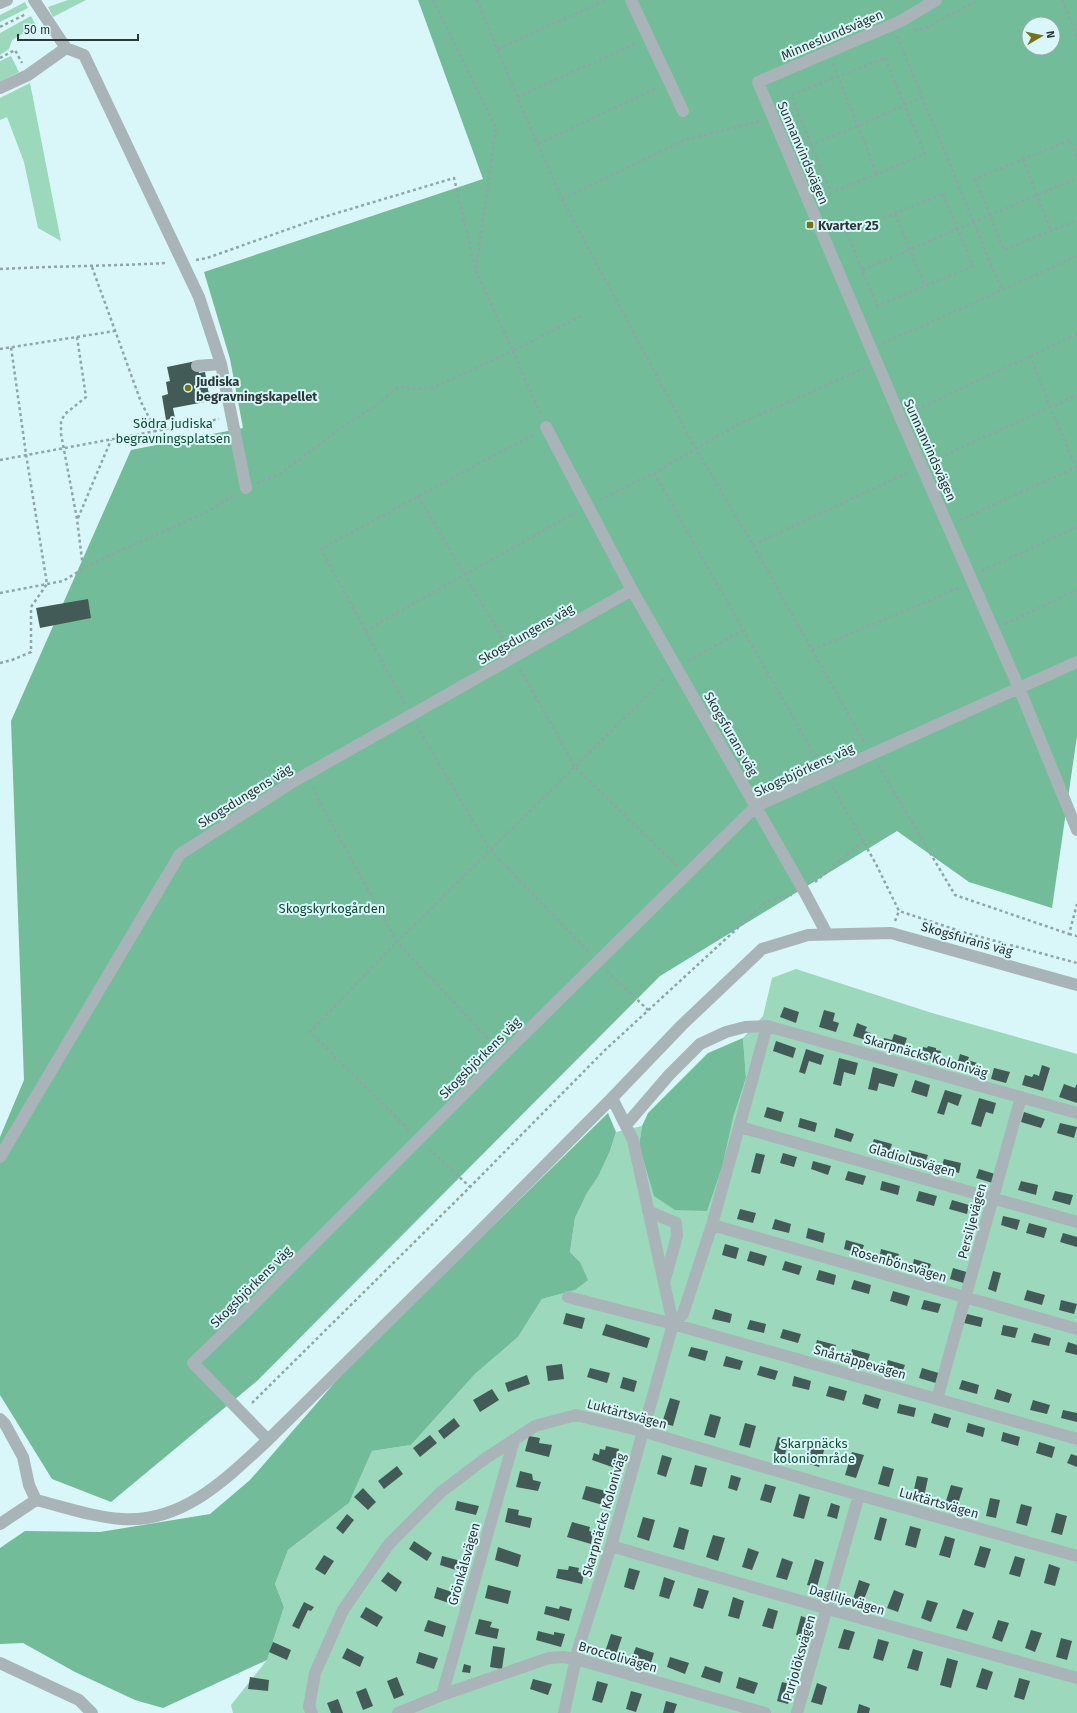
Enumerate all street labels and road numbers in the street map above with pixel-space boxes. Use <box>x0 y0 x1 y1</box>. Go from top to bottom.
street label: Minneslundsvägen <box>779 7 885 63</box>
street label: Sunnanvindsvägen <box>775 99 831 207</box>
street label: Sunnanvindsvägen <box>901 397 959 503</box>
street label: Skogsdungens väg <box>476 600 577 667</box>
street label: Skogsfurans väg <box>701 689 761 779</box>
street label: Skogsbjörkens väg <box>752 740 857 800</box>
street label: Skogsdungens väg <box>195 761 295 831</box>
street label: Skogsfurans väg <box>919 919 1015 959</box>
street label: Skogsbjörkens väg <box>436 1014 524 1102</box>
street label: Skarpnäcks Koloniväg <box>862 1031 990 1081</box>
street label: Gladiolusvägen <box>867 1140 957 1180</box>
street label: Persiljevägen <box>955 1182 989 1260</box>
street label: Skogsbjörkens väg <box>207 1243 295 1331</box>
street label: Rosenbönsvägen <box>849 1243 949 1285</box>
street label: Snårtäppevägen <box>812 1342 908 1382</box>
street label: Luktärtsvägen <box>585 1396 669 1432</box>
street label: Skarpnäcks Koloniväg <box>579 1451 629 1579</box>
street label: Luktärtsvägen <box>897 1484 981 1522</box>
street label: Grönkålsvägen <box>445 1521 483 1607</box>
street label: Dagliljevägen <box>807 1582 887 1618</box>
street label: Purjolöksvägen <box>780 1613 818 1703</box>
street label: Broccolivägen <box>577 1639 659 1675</box>

